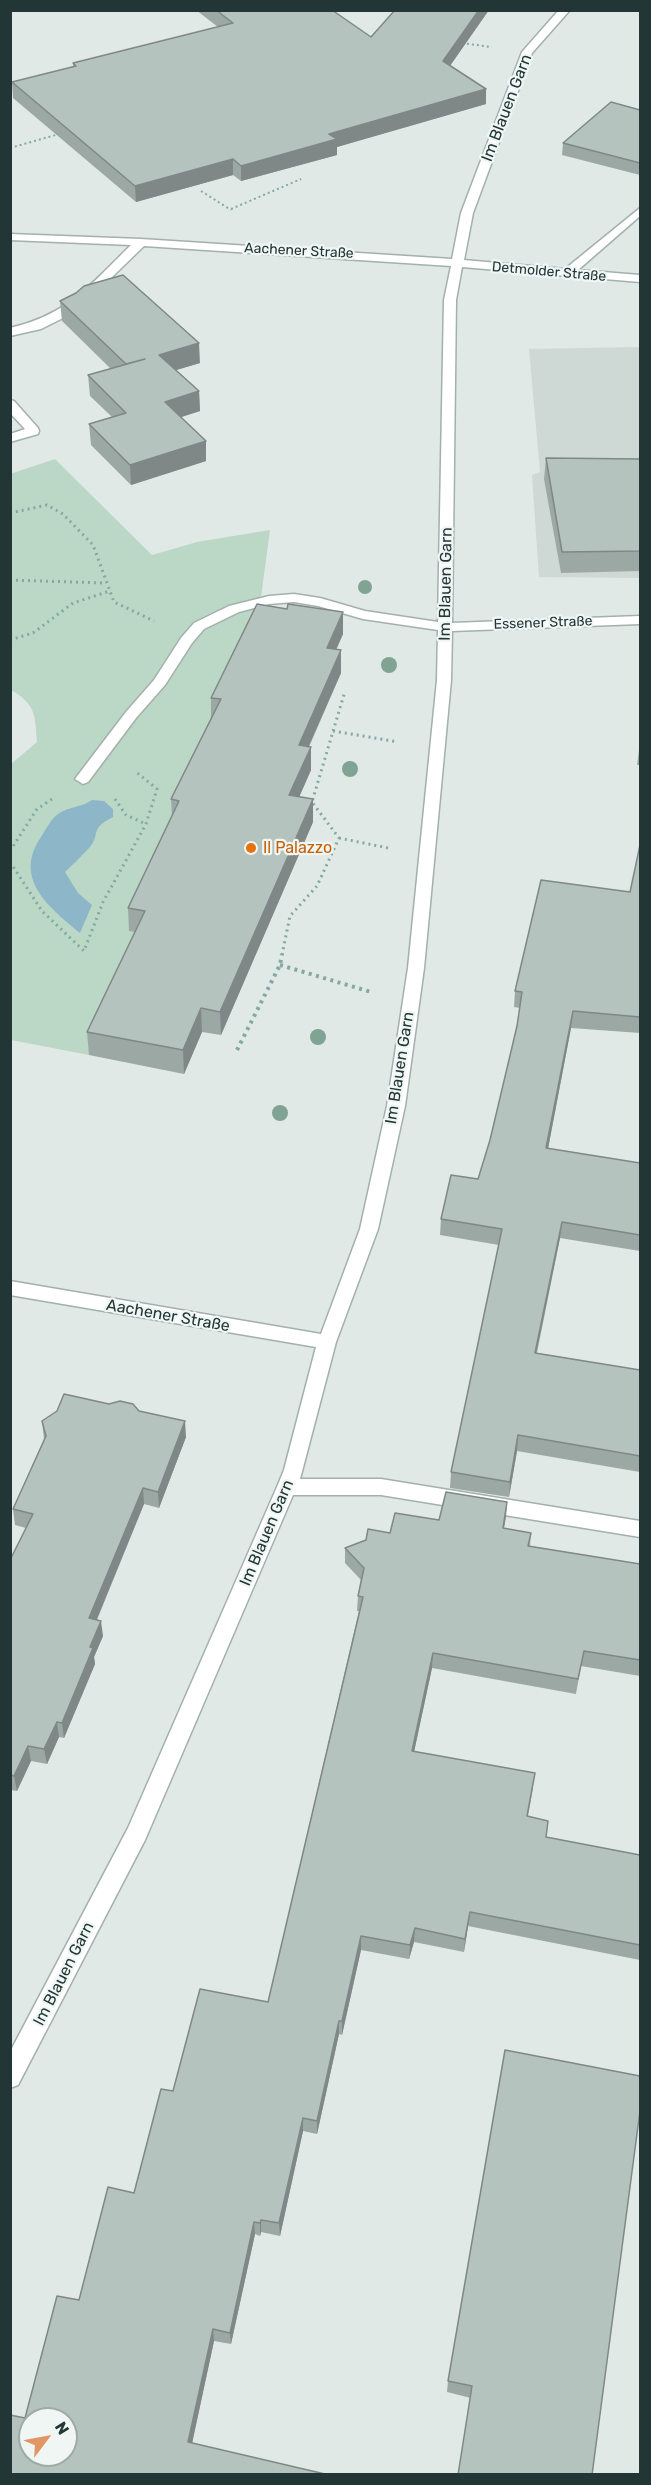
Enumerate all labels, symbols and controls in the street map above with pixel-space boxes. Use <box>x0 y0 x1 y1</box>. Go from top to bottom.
street label: Im Blauen Garn <box>478 52 536 164</box>
street label: Aachener Straße <box>244 240 354 262</box>
street label: Detmolder Straße <box>491 259 607 285</box>
street label: Im Blauen Garn <box>435 527 457 641</box>
street label: Essener Straße <box>493 613 593 633</box>
place label: Il Palazzo <box>263 838 332 858</box>
marker: Il Palazzo <box>244 841 258 855</box>
street label: Im Blauen Garn <box>382 1010 418 1126</box>
street label: Aachener Straße <box>105 1296 231 1336</box>
street label: Im Blauen Garn <box>236 1477 298 1589</box>
street label: Im Blauen Garn <box>30 1919 98 2029</box>
north arrow <box>18 2407 78 2467</box>
text: N <box>51 2418 73 2438</box>

